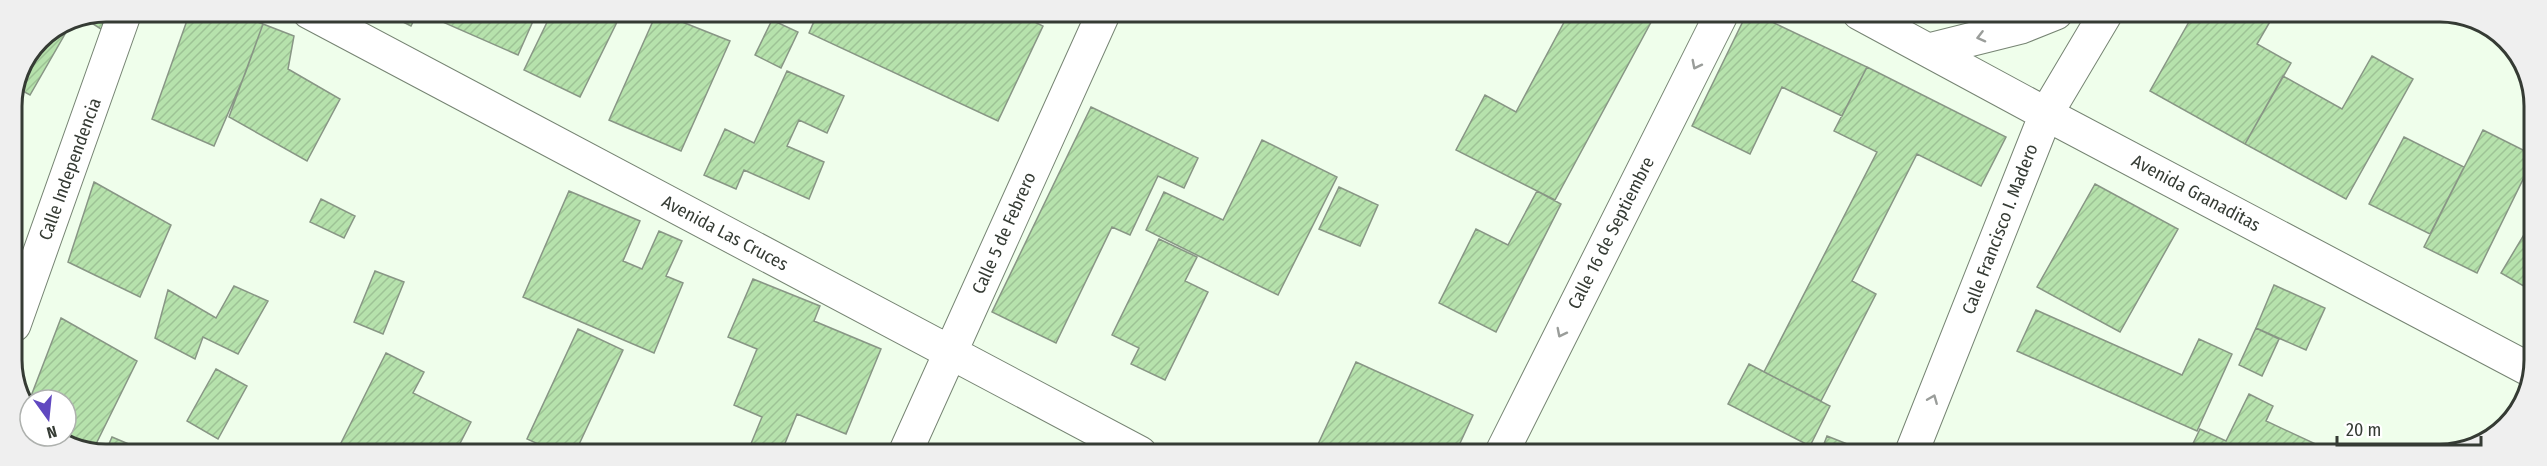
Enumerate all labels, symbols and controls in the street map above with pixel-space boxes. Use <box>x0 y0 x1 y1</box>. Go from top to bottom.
one-way arrow <box>1976 30 1986 43</box>
one-way arrow <box>1691 58 1703 69</box>
street label: Calle Independencia <box>34 95 106 243</box>
street label: Calle Francisco I. Madero <box>1957 141 2043 317</box>
street label: Avenida Granaditas <box>2128 150 2264 236</box>
street label: Calle 16 de Septiembre <box>1563 153 1659 313</box>
street label: Calle 5 de Febrero <box>967 169 1041 297</box>
street label: Avenida Las Cruces <box>658 190 792 276</box>
one-way arrow <box>1557 327 1568 337</box>
north arrow <box>18 388 78 448</box>
one-way arrow <box>1926 395 1938 406</box>
scale bar <box>2337 409 2481 447</box>
text: 20 m <box>2346 419 2381 441</box>
text: N <box>45 422 59 442</box>

